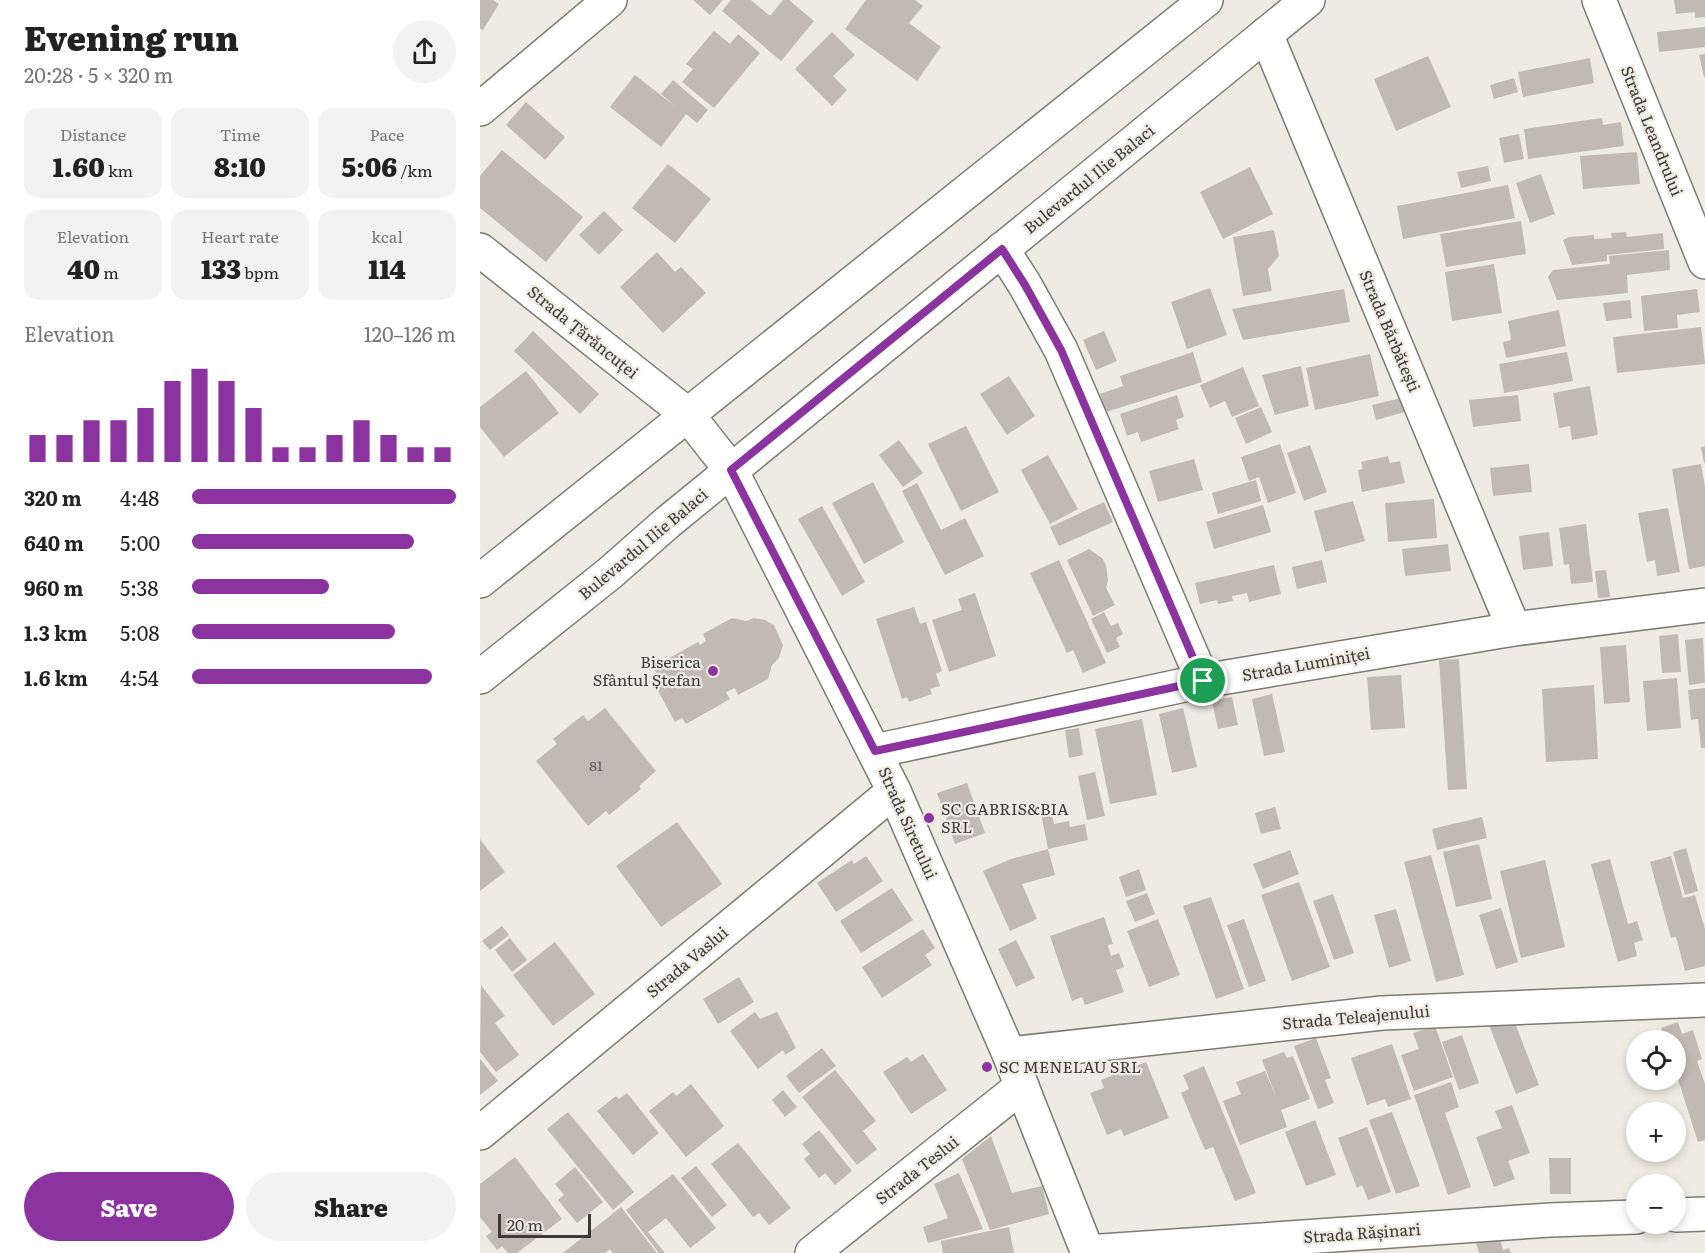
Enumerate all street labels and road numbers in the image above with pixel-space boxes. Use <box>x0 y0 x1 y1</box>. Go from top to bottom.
street label: Strada Leandrului <box>1616 62 1690 199</box>
street label: Bulevardul Ilie Balaci <box>1018 118 1159 239</box>
street label: Strada Bărbătești <box>1354 266 1428 395</box>
street label: Strada Țărăncuței <box>523 279 644 384</box>
street label: Bulevardul Ilie Balaci <box>572 482 712 605</box>
street label: Strada Luminiței <box>1240 640 1372 686</box>
street label: Strada Siretului <box>873 763 944 883</box>
street label: Strada Vaslui <box>640 920 732 1003</box>
street label: Strada Teleajenului <box>1281 998 1431 1034</box>
street label: Strada Teslui <box>870 1129 963 1209</box>
street label: Strada Rășinari <box>1302 1216 1421 1248</box>

